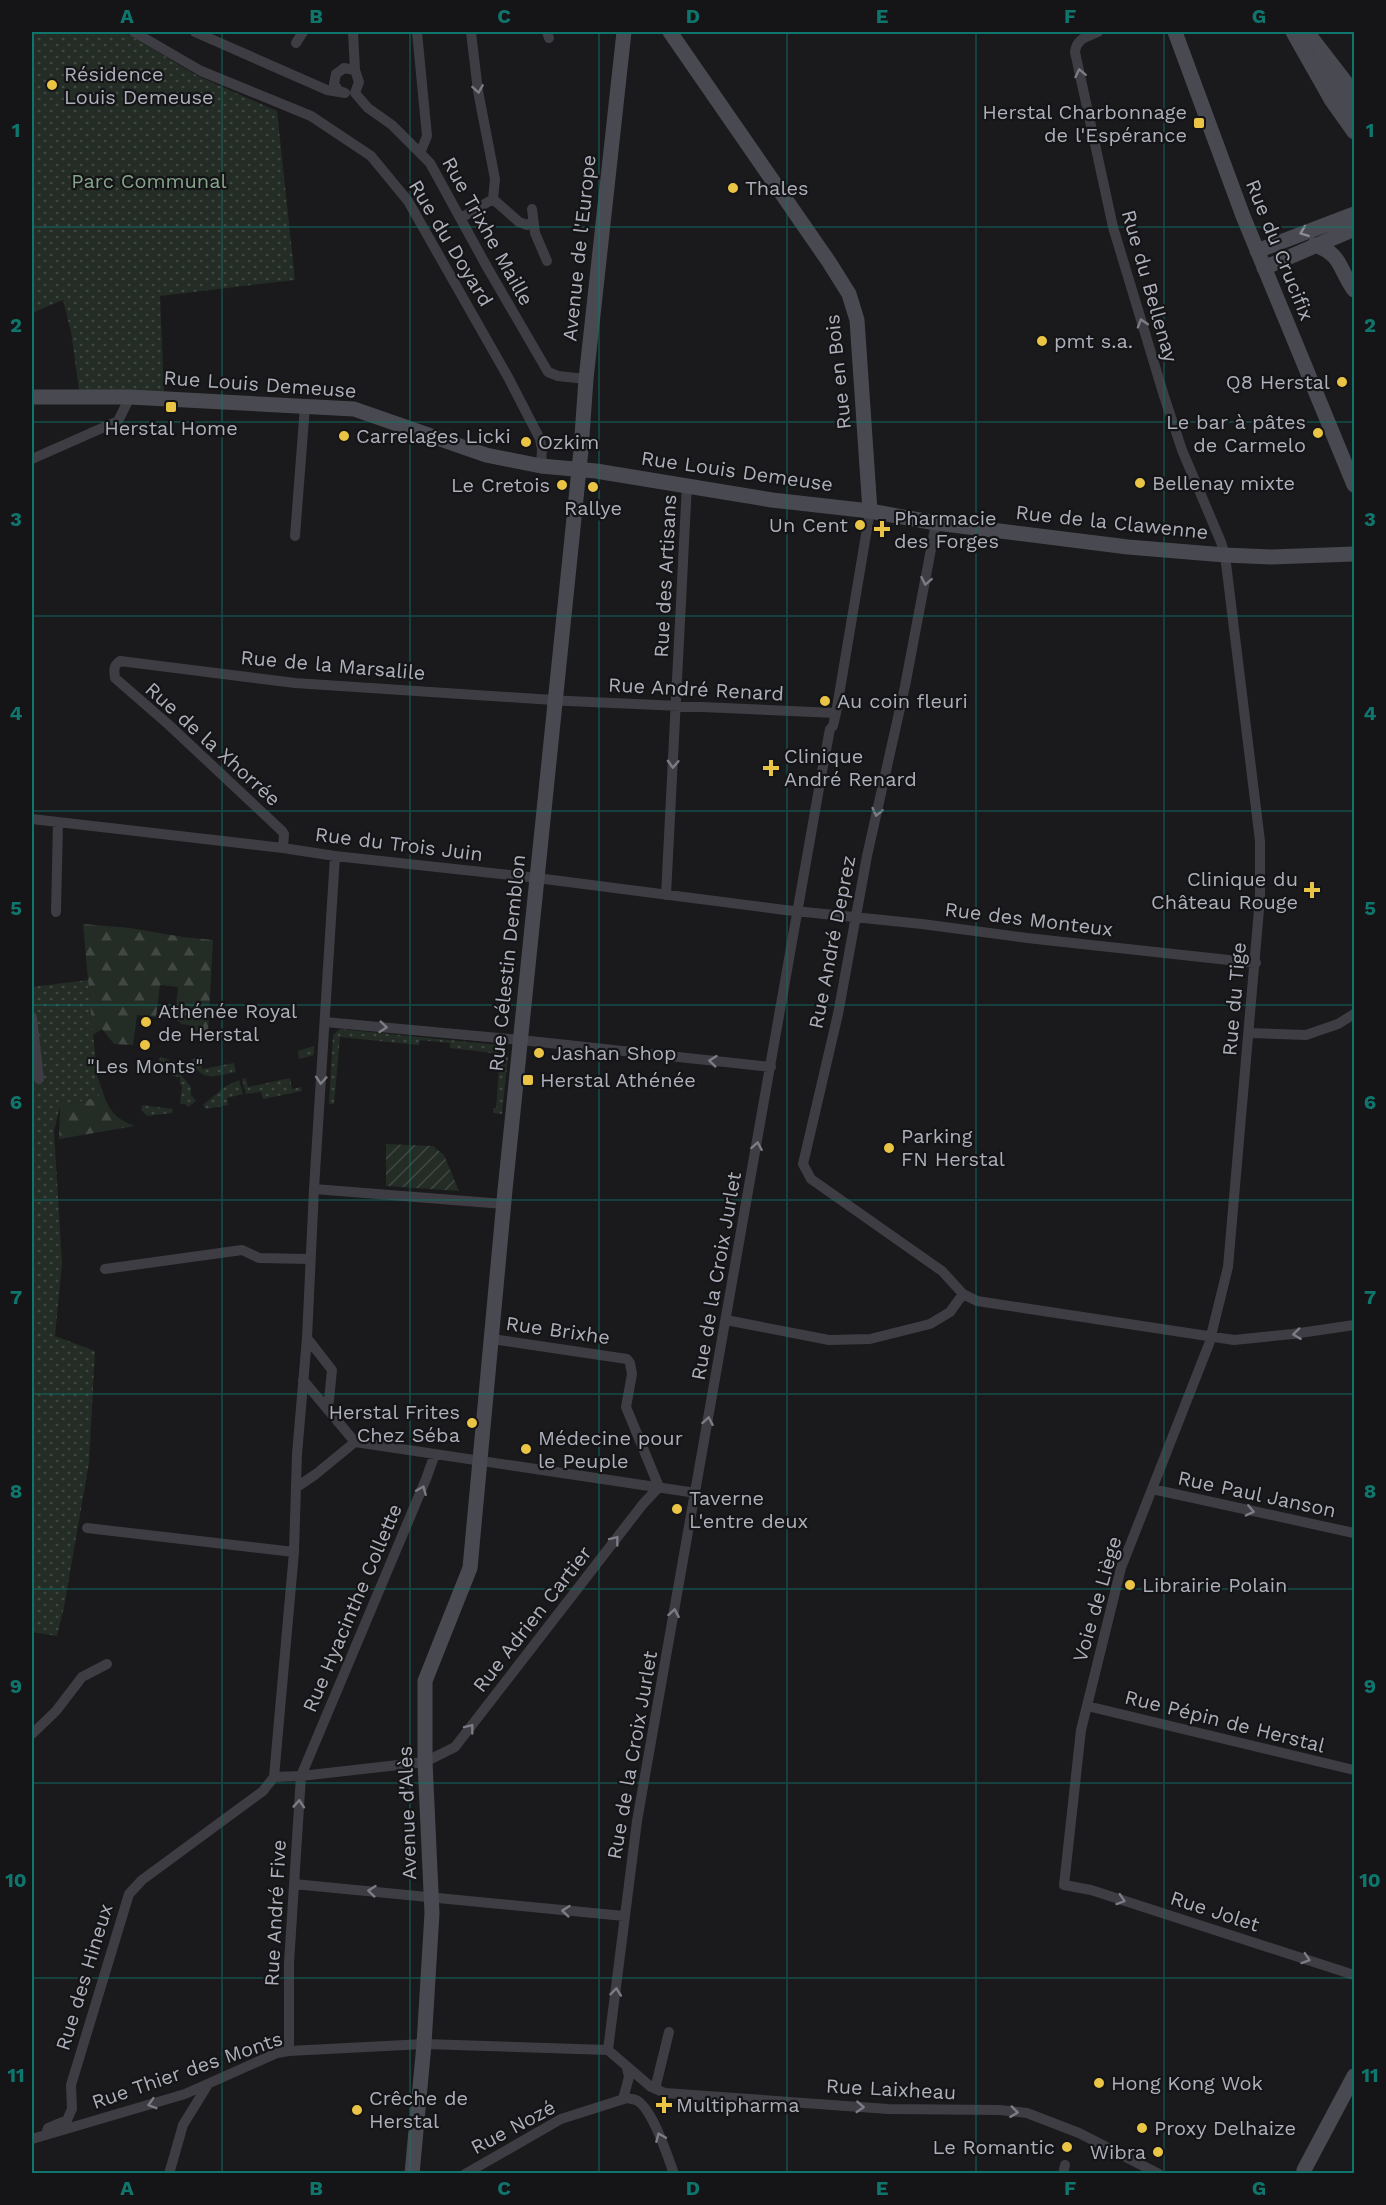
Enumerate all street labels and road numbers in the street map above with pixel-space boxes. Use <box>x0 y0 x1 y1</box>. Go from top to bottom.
street label: Rue Trixhe Maille <box>437 153 539 309</box>
street label: Avenue de l'Europe <box>557 153 601 343</box>
street label: Rue du Doyard <box>404 175 498 311</box>
street label: Rue du Crucifix <box>1241 176 1319 324</box>
street label: Rue du Bellenay <box>1117 207 1183 366</box>
street label: Rue en Bois <box>820 313 856 431</box>
street label: Rue Louis Demeuse <box>163 365 357 403</box>
street label: Rue Louis Demeuse <box>640 446 834 496</box>
street label: Rue des Artisans <box>649 494 681 658</box>
street label: Rue de la Clawenne <box>1014 500 1210 544</box>
street label: Rue de la Marsalile <box>240 645 426 685</box>
street label: Rue André Renard <box>608 672 784 706</box>
street label: Rue de la Xhorrée <box>140 677 286 811</box>
street label: Rue du Trois Juin <box>314 822 484 866</box>
street label: Rue Célestin Demblon <box>484 853 530 1073</box>
street label: Rue André Deprez <box>803 853 861 1031</box>
street label: Rue des Monteux <box>944 897 1114 941</box>
street label: Rue du Tige <box>1217 941 1251 1057</box>
street label: Rue de la Croix Jurlet <box>686 1169 746 1382</box>
street label: Rue Brixhe <box>504 1311 612 1349</box>
street label: Rue Paul Janson <box>1176 1466 1338 1522</box>
street label: Rue Hyacinthe Collette <box>297 1500 407 1716</box>
street label: Voie de Liège <box>1068 1533 1126 1665</box>
street label: Rue Adrien Cartier <box>468 1541 596 1697</box>
street label: Rue de la Croix Jurlet <box>602 1648 662 1861</box>
street label: Rue Pépin de Herstal <box>1122 1685 1328 1757</box>
street label: Avenue d'Alès <box>393 1746 421 1880</box>
street label: Rue André Five <box>259 1839 291 1987</box>
street label: Rue Jolet <box>1167 1885 1263 1937</box>
street label: Rue des Hineux <box>50 1901 118 2053</box>
street label: Rue Thier des Monts <box>88 2026 286 2114</box>
street label: Rue Laixheau <box>825 2074 957 2104</box>
street label: Rue Nozé <box>467 2095 559 2159</box>

